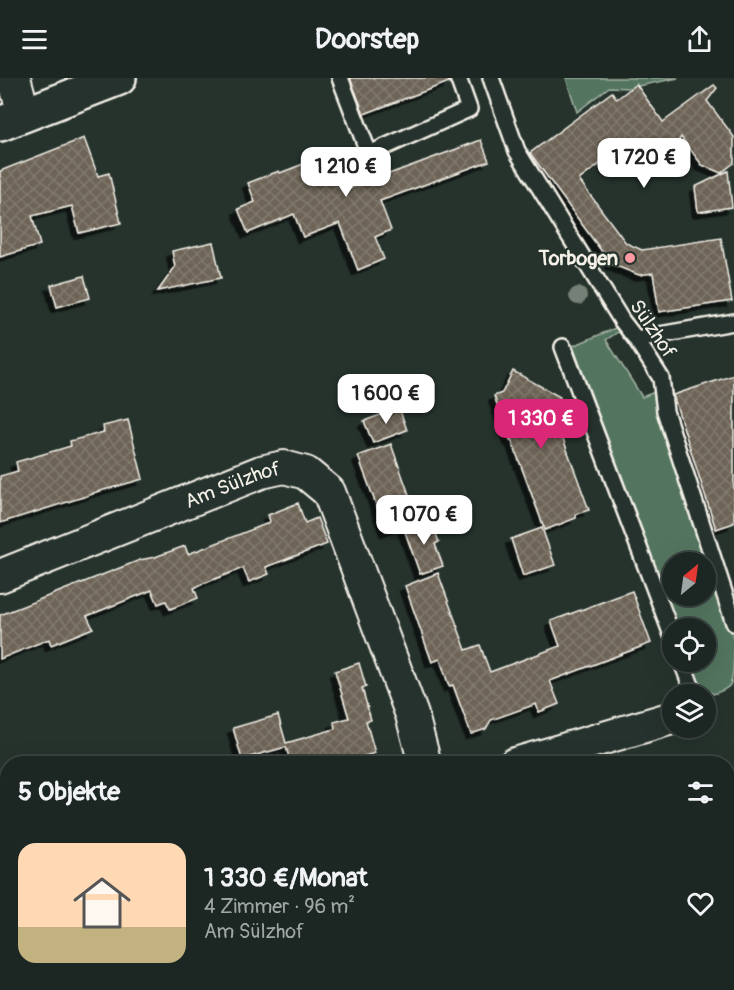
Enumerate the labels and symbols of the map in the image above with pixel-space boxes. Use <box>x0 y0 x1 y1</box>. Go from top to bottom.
pin: 1 720 € <box>589 138 699 189</box>
pin: 1 210 € <box>291 147 401 198</box>
place label: Torbogen <box>538 246 618 271</box>
marker: Torbogen <box>623 251 637 265</box>
street label: Sülzhof <box>624 295 682 363</box>
pin: 1 600 € <box>331 374 441 425</box>
pin: 1 330 € <box>486 399 596 450</box>
street label: Am Sülzhof <box>181 456 282 514</box>
pin: 1 070 € <box>369 495 479 546</box>
north arrow <box>662 552 716 606</box>

